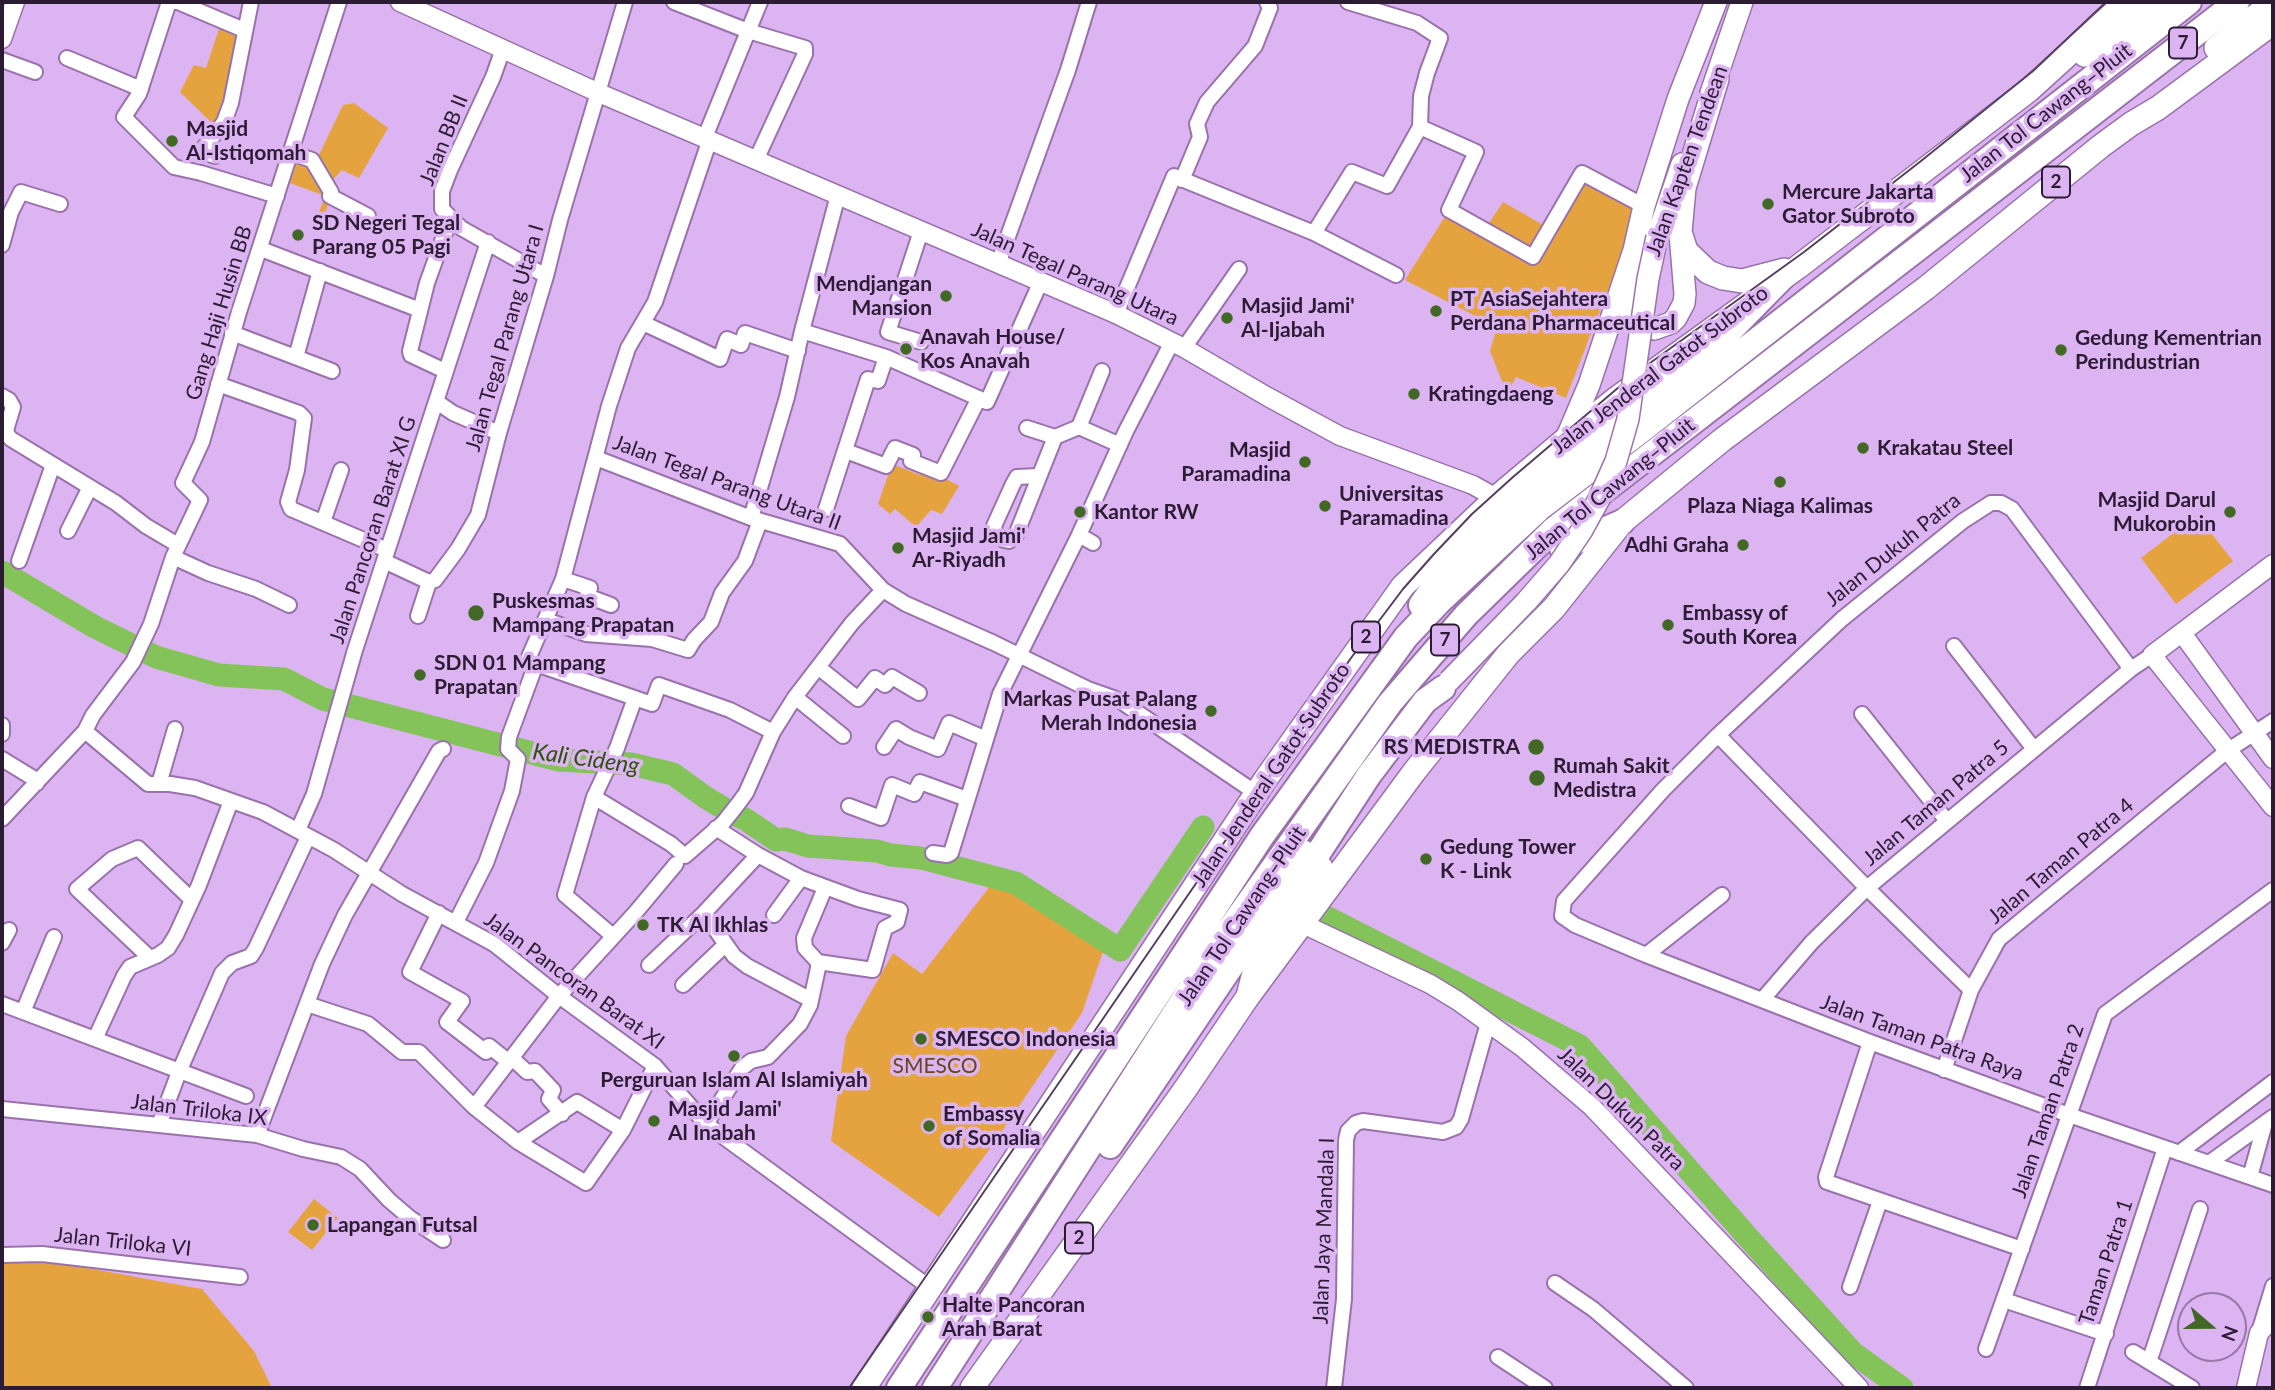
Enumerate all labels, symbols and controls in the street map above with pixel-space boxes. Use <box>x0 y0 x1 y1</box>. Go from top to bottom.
road number: 7 <box>2169 28 2197 58</box>
street label: Jalan Tol Cawang–Pluit <box>1955 38 2137 188</box>
street label: Jalan Kapten Tendean <box>1641 62 1733 260</box>
street label: Jalan BB II <box>414 91 474 189</box>
place label: Masjid Al-Istiqomah <box>186 116 306 166</box>
marker: Masjid Al-Istiqomah <box>164 133 180 149</box>
road number: 2 <box>2042 166 2070 198</box>
place label: Mercure Jakarta Gator Subroto <box>1782 179 1934 229</box>
marker: Mercure Jakarta Gator Subroto <box>1760 196 1776 212</box>
place label: SD Negeri Tegal Parang 05 Pagi <box>312 210 460 260</box>
street label: Jalan Tegal Parang Utara <box>968 217 1182 331</box>
street label: Jalan Tegal Parang Utara I <box>461 222 549 454</box>
street label: Gang Haji Husin BB <box>180 223 258 403</box>
marker: SD Negeri Tegal Parang 05 Pagi <box>290 227 306 243</box>
place label: Mendjangan Mansion <box>816 271 932 321</box>
street label: Jalan Jenderal Gatot Subroto <box>1547 280 1773 460</box>
place label: PT AsiaSejahtera Perdana Pharmaceutical <box>1450 286 1675 336</box>
marker: Mendjangan Mansion <box>938 288 954 304</box>
place label: Masjid Jami' Al-Ijabah <box>1241 293 1355 343</box>
marker: PT AsiaSejahtera Perdana Pharmaceutical <box>1428 303 1444 319</box>
marker: Masjid Jami' Al-Ijabah <box>1219 310 1235 326</box>
place label: Anavah House/ Kos Anavah <box>920 324 1065 374</box>
place label: Gedung Kementrian Perindustrian <box>2075 325 2262 375</box>
marker: Anavah House/ Kos Anavah <box>898 341 914 357</box>
marker: Gedung Kementrian Perindustrian <box>2053 342 2069 358</box>
place label: Kratingdaeng <box>1428 381 1554 407</box>
marker: Kratingdaeng <box>1406 386 1422 402</box>
street label: Jalan Pancoran Barat XI G <box>324 413 422 647</box>
street label: Jalan Tol Cawang–Pluit <box>1520 413 1700 565</box>
street label: Jalan Tegal Parang Utara II <box>610 430 844 536</box>
place label: Krakatau Steel <box>1877 435 2013 461</box>
place label: Masjid Paramadina <box>1181 437 1291 487</box>
marker: Krakatau Steel <box>1855 440 1871 456</box>
marker: Masjid Paramadina <box>1297 454 1313 470</box>
marker: Plaza Niaga Kalimas <box>1772 474 1788 490</box>
place label: Universitas Paramadina <box>1339 481 1449 531</box>
place label: Masjid Darul Mukorobin <box>2098 487 2216 537</box>
street label: Jalan Dukuh Patra <box>1820 488 1966 612</box>
place label: Plaza Niaga Kalimas <box>1687 493 1873 519</box>
marker: Universitas Paramadina <box>1317 498 1333 514</box>
place label: Kantor RW <box>1094 499 1199 525</box>
marker: Kantor RW <box>1072 504 1088 520</box>
marker: Masjid Darul Mukorobin <box>2222 504 2238 520</box>
place label: Masjid Jami' Ar-Riyadh <box>912 523 1026 573</box>
place label: Adhi Graha <box>1624 532 1729 558</box>
marker: Adhi Graha <box>1735 537 1751 553</box>
marker: Masjid Jami' Ar-Riyadh <box>890 540 906 556</box>
place label: Puskesmas Mampang Prapatan <box>492 588 674 638</box>
place label: Embassy of South Korea <box>1682 600 1797 650</box>
marker: Puskesmas Mampang Prapatan <box>466 603 486 623</box>
marker: Embassy of South Korea <box>1660 617 1676 633</box>
road number: 2 <box>1352 622 1380 652</box>
road number: 7 <box>1431 624 1459 656</box>
place label: SDN 01 Mampang Prapatan <box>434 650 606 700</box>
street label: Jalan Jenderal Gatot Subroto <box>1187 658 1355 892</box>
marker: SDN 01 Mampang Prapatan <box>412 667 428 683</box>
place label: Markas Pusat Palang Merah Indonesia <box>1003 686 1197 736</box>
marker: Markas Pusat Palang Merah Indonesia <box>1203 703 1219 719</box>
place label: RS MEDISTRA <box>1384 734 1520 760</box>
street label: Jalan Taman Patra 5 <box>1858 735 2014 871</box>
marker: RS MEDISTRA <box>1526 737 1546 757</box>
water label: Kali Cideng <box>531 738 641 780</box>
place label: Rumah Sakit Medistra <box>1553 753 1670 803</box>
marker: Rumah Sakit Medistra <box>1527 768 1547 788</box>
street label: Jalan Taman Patra 4 <box>1983 793 2139 929</box>
street label: Jalan Tol Cawang–Pluit <box>1172 821 1312 1011</box>
place label: Gedung Tower K - Link <box>1440 834 1576 884</box>
marker: Gedung Tower K - Link <box>1418 851 1434 867</box>
street label: Jalan Pancoran Barat XI <box>479 907 669 1055</box>
place label: TK Al Ikhlas <box>657 912 768 938</box>
marker: TK Al Ikhlas <box>635 917 651 933</box>
street label: Jalan Taman Patra Raya <box>1817 990 2027 1086</box>
street label: Jalan Taman Patra 2 <box>2006 1021 2090 1201</box>
place label: SMESCO Indonesia <box>935 1026 1116 1052</box>
marker: SMESCO Indonesia <box>913 1031 929 1047</box>
street label: Jalan Dukuh Patra <box>1552 1042 1690 1176</box>
marker: Perguruan Islam Al Islamiyah <box>726 1048 742 1064</box>
park label: SMESCO <box>893 1053 977 1079</box>
place label: Perguruan Islam Al Islamiyah <box>600 1067 868 1093</box>
street label: Jalan Triloka IX <box>129 1089 269 1131</box>
place label: Masjid Jami' Al Inabah <box>668 1096 782 1146</box>
place label: Embassy of Somalia <box>943 1101 1040 1151</box>
marker: Masjid Jami' Al Inabah <box>646 1113 662 1129</box>
marker: Embassy of Somalia <box>921 1118 937 1134</box>
street label: Jalan Jaya Mandala I <box>1308 1137 1340 1325</box>
street label: Taman Patra 1 <box>2074 1196 2138 1328</box>
place label: Lapangan Futsal <box>327 1212 478 1238</box>
marker: Lapangan Futsal <box>305 1217 321 1233</box>
street label: Jalan Triloka VI <box>53 1222 193 1262</box>
road number: 2 <box>1065 1222 1093 1254</box>
place label: Halte Pancoran Arah Barat <box>942 1292 1085 1342</box>
north arrow <box>2177 1292 2247 1362</box>
marker: Halte Pancoran Arah Barat <box>920 1309 936 1325</box>
text: N <box>2217 1323 2244 1344</box>

